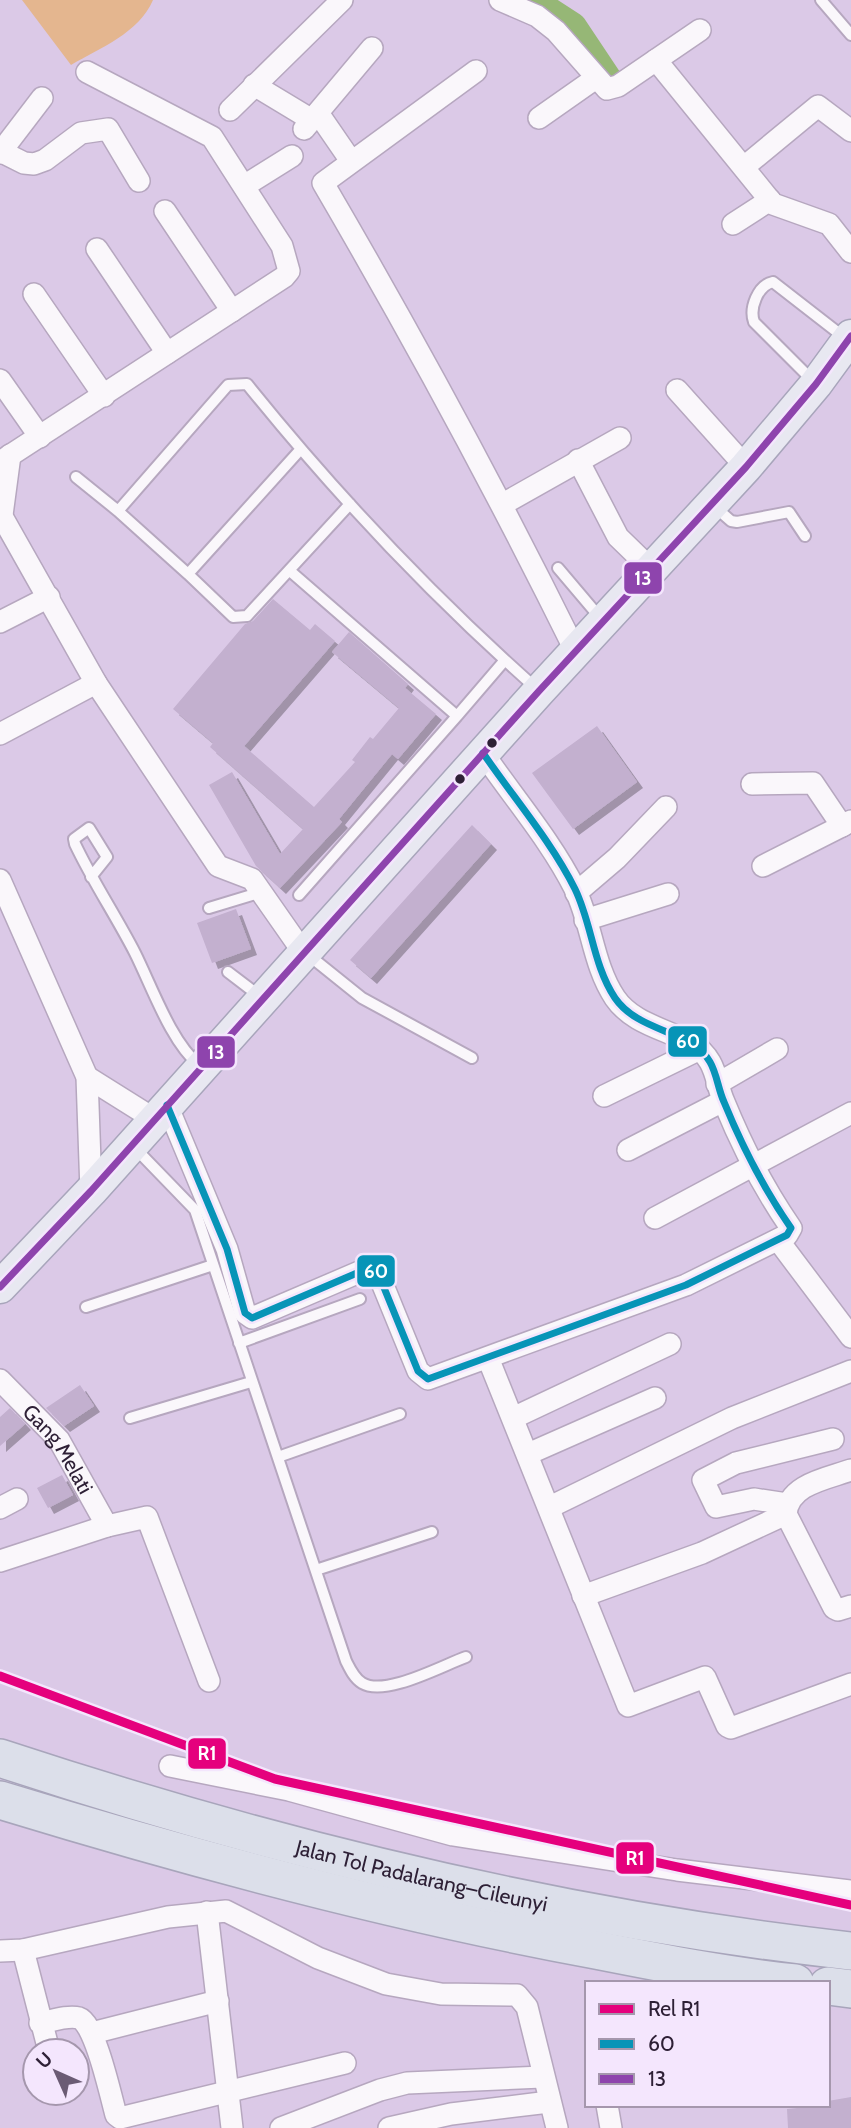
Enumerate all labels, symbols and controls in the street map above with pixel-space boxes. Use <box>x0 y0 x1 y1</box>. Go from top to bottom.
line badge: 13 <box>623 561 663 595</box>
text: 13 <box>634 567 652 590</box>
unlabelled marker <box>485 736 499 750</box>
unlabelled marker <box>453 772 467 786</box>
line badge: 60 <box>667 1025 708 1058</box>
text: 60 <box>676 1030 700 1053</box>
line badge: 13 <box>196 1035 236 1069</box>
text: 13 <box>207 1041 225 1064</box>
line badge: 60 <box>356 1254 396 1288</box>
text: 60 <box>364 1260 388 1283</box>
street label: Gang Melati <box>18 1399 99 1498</box>
line badge: R1 <box>187 1737 227 1770</box>
text: R1 <box>198 1742 216 1765</box>
street label: Jalan Tol Padalarang–Cileunyi <box>292 1834 550 1916</box>
line badge: R1 <box>615 1841 655 1875</box>
text: R1 <box>626 1847 644 1870</box>
legend <box>585 1981 830 2107</box>
text: Rel R1 <box>648 1996 700 2021</box>
text: 60 <box>648 2031 675 2056</box>
north arrow <box>21 2037 91 2107</box>
text: U <box>31 2047 57 2073</box>
text: 13 <box>648 2066 666 2091</box>

